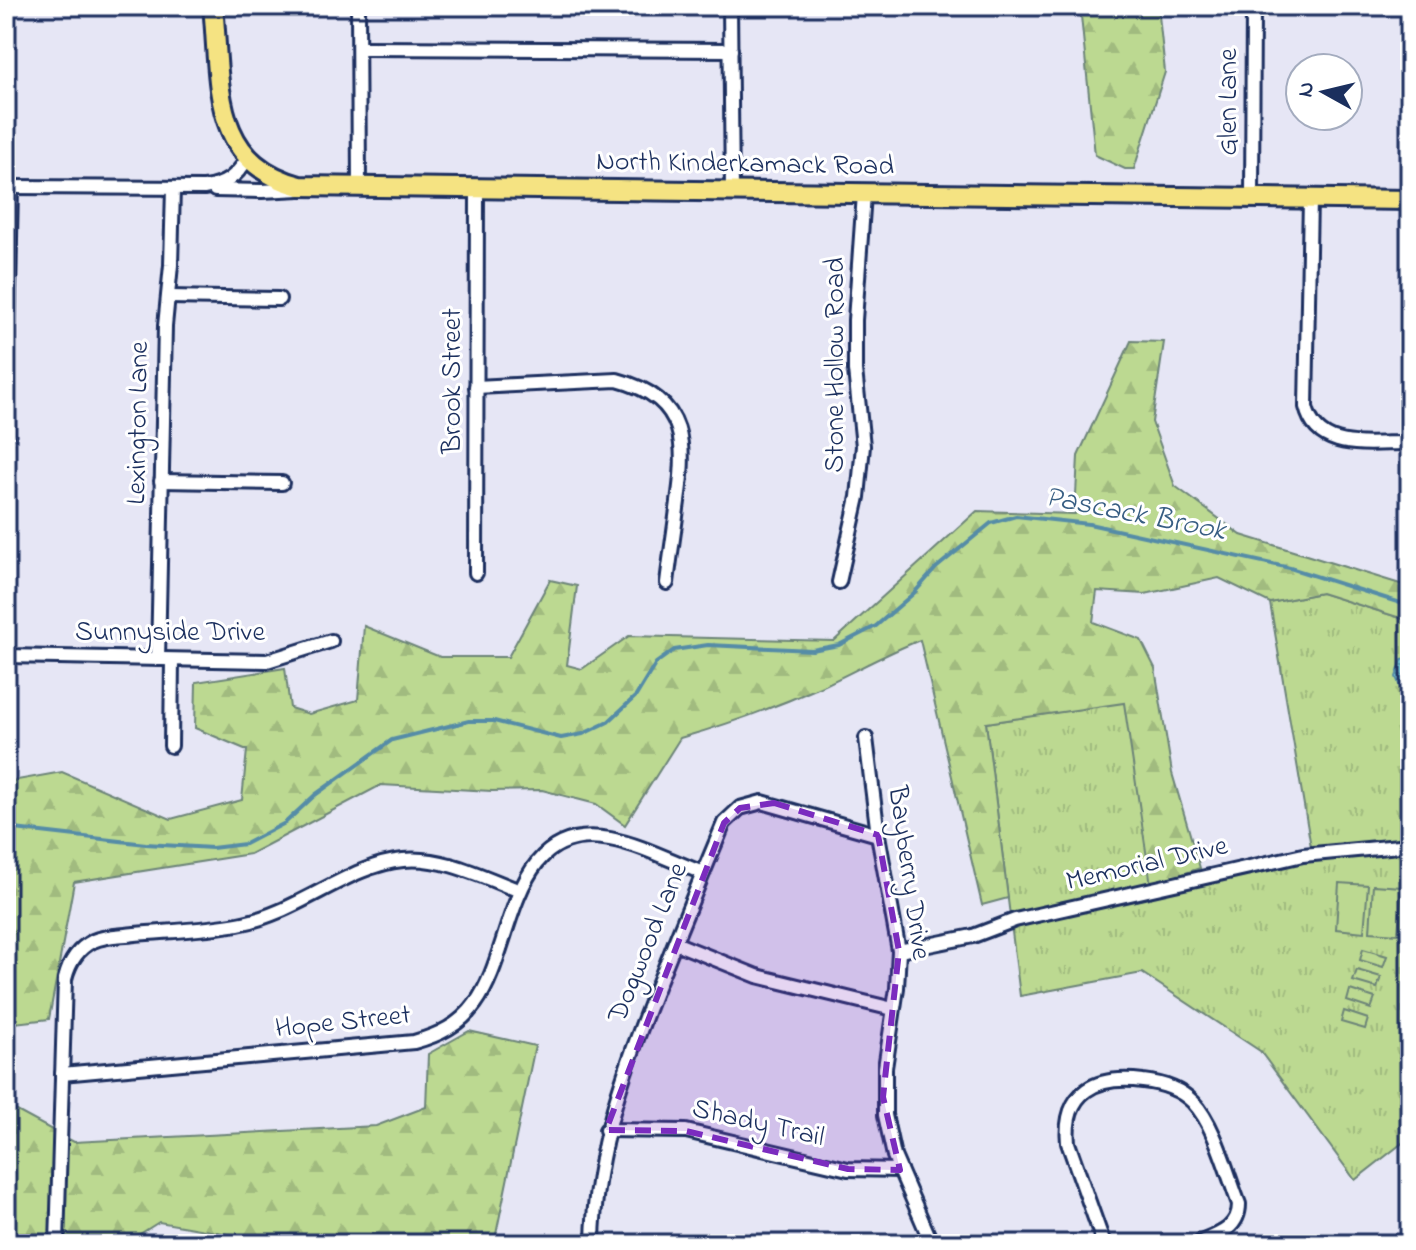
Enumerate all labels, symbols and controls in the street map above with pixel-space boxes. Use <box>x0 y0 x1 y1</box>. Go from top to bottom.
street label: Glen Lane <box>1209 48 1250 156</box>
north arrow <box>1284 52 1364 132</box>
text: N <box>1290 80 1324 99</box>
street label: North Kinderkamack Road <box>596 142 895 188</box>
street label: Stone Hollow Road <box>816 257 857 473</box>
street label: Brook Street <box>433 308 474 455</box>
street label: Lexington Lane <box>117 340 161 505</box>
water label: Pascack Brook <box>1041 476 1231 554</box>
street label: Sunnyside Drive <box>75 613 266 654</box>
street label: Bayberry Drive <box>875 782 941 963</box>
street label: Memorial Drive <box>1062 826 1232 904</box>
street label: Dogwood Lane <box>598 856 700 1030</box>
street label: Hope Street <box>273 995 413 1051</box>
street label: Shady Trail <box>688 1089 828 1159</box>

